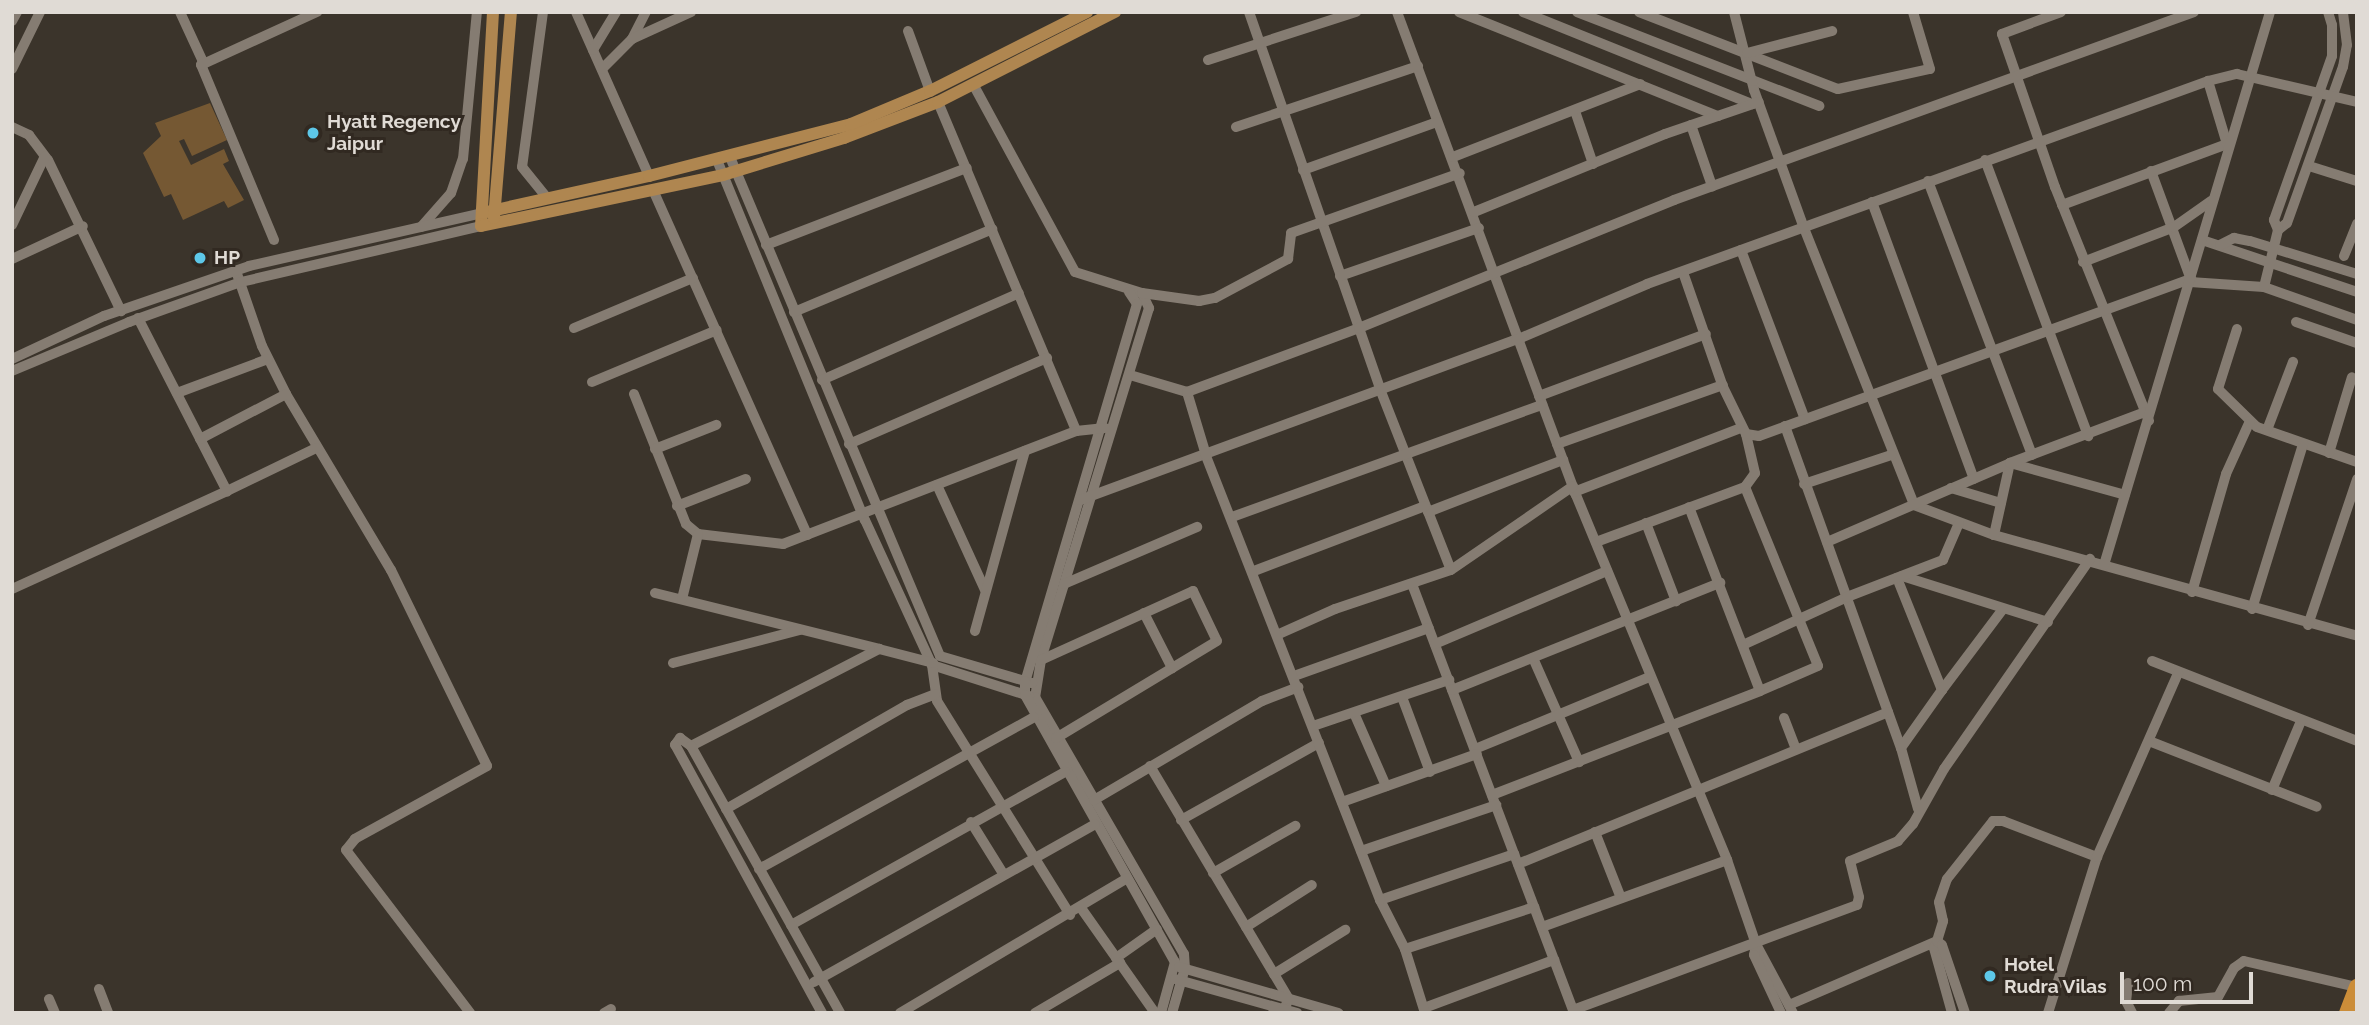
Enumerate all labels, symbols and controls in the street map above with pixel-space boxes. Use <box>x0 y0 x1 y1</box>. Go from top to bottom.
place label: Hyatt Regency Jaipur <box>327 111 461 155</box>
marker: Hyatt Regency Jaipur <box>305 125 321 141</box>
place label: HP <box>214 247 240 269</box>
marker: HP <box>192 250 208 266</box>
place label: Hotel Rudra Vilas <box>2004 954 2107 998</box>
scale bar <box>2124 958 2257 1002</box>
marker: Hotel Rudra Vilas <box>1982 968 1998 984</box>
text: 100 m <box>2133 971 2192 996</box>

